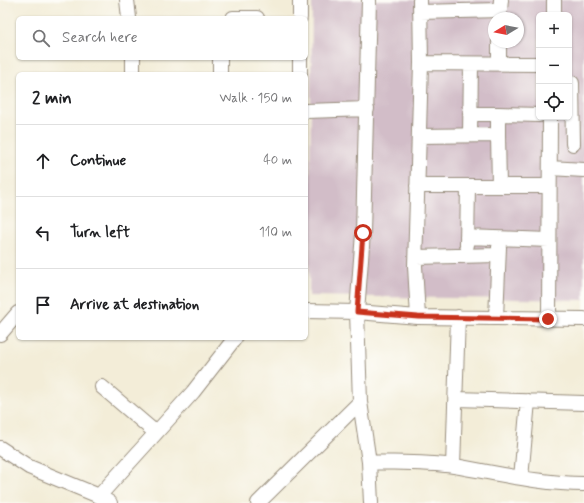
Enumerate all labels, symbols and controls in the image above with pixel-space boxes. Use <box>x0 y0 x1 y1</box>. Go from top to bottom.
north arrow <box>488 12 524 48</box>
map controls <box>536 12 572 120</box>
button: + <box>536 12 572 48</box>
search box <box>16 16 308 60</box>
icon: search <box>30 27 52 49</box>
text: Search here <box>62 28 138 48</box>
button: − <box>536 48 572 84</box>
button: locate <box>536 84 572 120</box>
text: 2 min <box>32 87 72 109</box>
text: Walk · 150 m <box>219 90 292 107</box>
icon: ahead <box>32 150 54 172</box>
text: Continue <box>70 151 126 171</box>
text: 40 m <box>263 152 292 169</box>
icon: left <box>32 222 54 244</box>
text: Turn left <box>70 223 130 243</box>
text: 110 m <box>259 224 292 241</box>
route start <box>354 224 372 242</box>
icon: arrive <box>32 294 54 316</box>
text: Arrive at destination <box>70 295 199 315</box>
route end <box>539 310 557 328</box>

